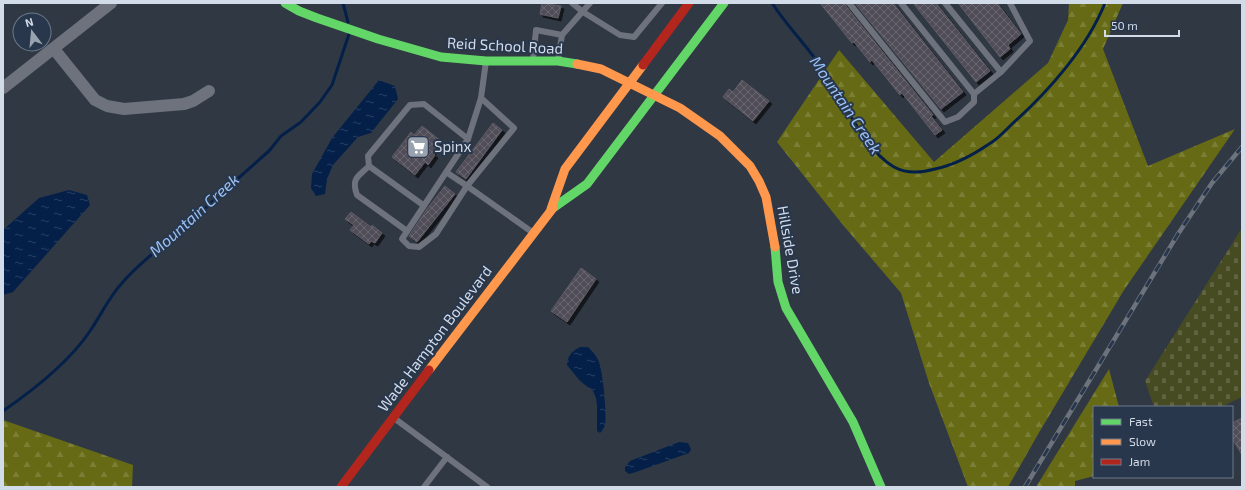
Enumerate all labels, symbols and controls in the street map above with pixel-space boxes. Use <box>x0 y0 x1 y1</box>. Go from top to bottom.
north arrow <box>12 12 52 52</box>
scale bar <box>1105 12 1179 38</box>
text: N <box>23 15 35 29</box>
text: 50 m <box>1111 18 1138 32</box>
street label: Reid School Road <box>446 33 564 57</box>
water label: Mountain Creek <box>807 52 886 157</box>
supermarket icon: Spinx <box>405 134 431 160</box>
place label: Spinx <box>434 137 472 155</box>
water label: Mountain Creek <box>145 169 242 260</box>
street label: Hillside Drive <box>774 204 808 296</box>
street label: Wade Hampton Boulevard <box>373 262 495 415</box>
legend <box>1093 406 1233 478</box>
text: Fast <box>1129 414 1153 428</box>
text: Slow <box>1129 434 1156 448</box>
text: Jam <box>1129 454 1150 468</box>

